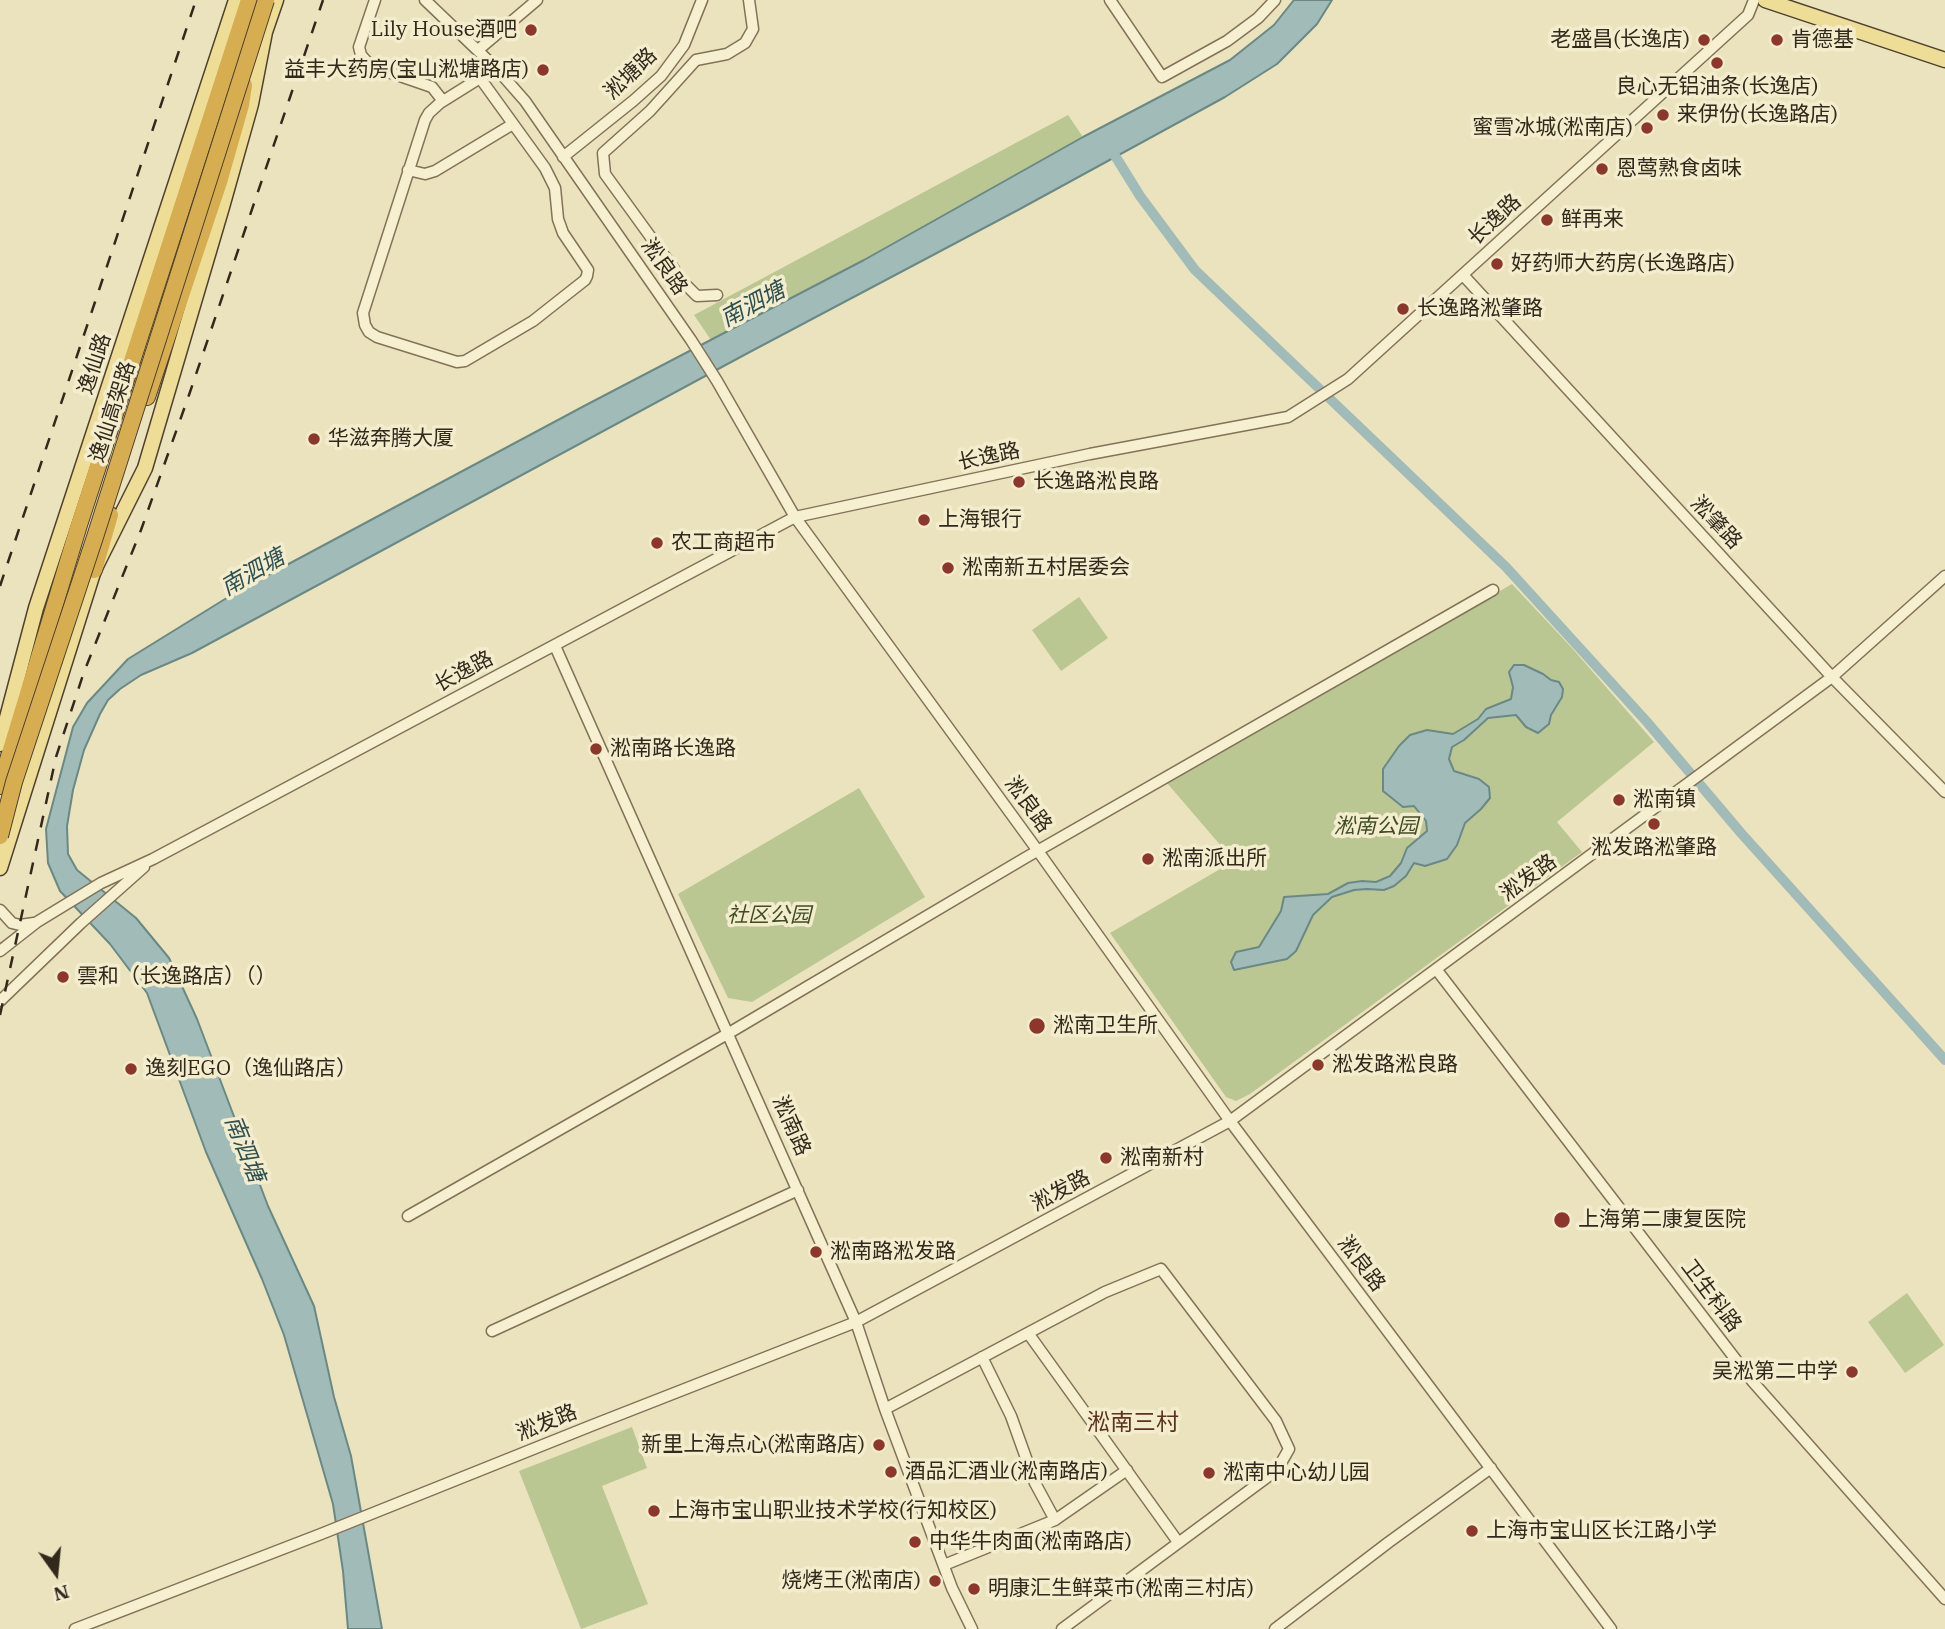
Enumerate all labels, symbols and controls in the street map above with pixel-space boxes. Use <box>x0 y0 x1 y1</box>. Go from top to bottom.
place label: Lily House酒吧 <box>371 17 517 43</box>
marker: Lily House酒吧 <box>523 22 539 38</box>
place label: 老盛昌(长逸店) <box>1550 27 1690 53</box>
place label: 肯德基 <box>1791 27 1854 53</box>
marker: 老盛昌(长逸店) <box>1696 32 1712 48</box>
marker: 肯德基 <box>1769 32 1785 48</box>
street label: 淞塘路 <box>600 43 662 105</box>
marker: 良心无铝油条(长逸店) <box>1709 55 1725 71</box>
place label: 益丰大药房(宝山淞塘路店) <box>284 57 529 83</box>
marker: 益丰大药房(宝山淞塘路店) <box>535 62 551 78</box>
place label: 良心无铝油条(长逸店) <box>1616 74 1818 100</box>
place label: 来伊份(长逸路店) <box>1677 102 1838 128</box>
marker: 来伊份(长逸路店) <box>1655 107 1671 123</box>
place label: 蜜雪冰城(淞南店) <box>1472 115 1633 141</box>
marker: 蜜雪冰城(淞南店) <box>1639 120 1655 136</box>
place label: 恩莺熟食卤味 <box>1616 156 1742 182</box>
marker: 恩莺熟食卤味 <box>1594 161 1610 177</box>
street label: 长逸路 <box>1463 189 1527 251</box>
place label: 鲜再来 <box>1561 207 1624 233</box>
marker: 鲜再来 <box>1539 212 1555 228</box>
street label: 淞良路 <box>636 234 692 300</box>
place label: 好药师大药房(长逸路店) <box>1511 251 1735 277</box>
marker: 好药师大药房(长逸路店) <box>1489 256 1505 272</box>
water label: 南泗塘 <box>716 277 790 333</box>
place label: 长逸路淞肇路 <box>1417 296 1543 322</box>
marker: 长逸路淞肇路 <box>1395 301 1411 317</box>
street label: 逸仙路 <box>73 330 117 398</box>
street label: 逸仙高架路 <box>85 358 141 466</box>
place label: 华滋奔腾大厦 <box>328 426 454 452</box>
marker: 华滋奔腾大厦 <box>306 431 322 447</box>
street label: 长逸路 <box>956 438 1022 476</box>
place label: 长逸路淞良路 <box>1033 469 1159 495</box>
marker: 长逸路淞良路 <box>1011 474 1027 490</box>
street label: 淞肇路 <box>1685 491 1747 555</box>
place label: 上海银行 <box>938 507 1022 533</box>
marker: 上海银行 <box>916 512 932 528</box>
place label: 农工商超市 <box>671 530 776 556</box>
marker: 农工商超市 <box>649 535 665 551</box>
water label: 南泗塘 <box>216 544 290 602</box>
place label: 淞南新五村居委会 <box>962 555 1130 581</box>
marker: 淞南新五村居委会 <box>940 560 956 576</box>
street label: 长逸路 <box>430 646 498 698</box>
place label: 淞南路长逸路 <box>610 736 736 762</box>
marker: 淞南路长逸路 <box>588 741 604 757</box>
street label: 淞良路 <box>999 772 1057 838</box>
place label: 淞南镇 <box>1633 787 1696 813</box>
marker: 淞南镇 <box>1611 792 1627 808</box>
park label: 淞南公园 <box>1334 814 1418 840</box>
marker: 淞发路淞肇路 <box>1646 816 1662 832</box>
place label: 淞发路淞肇路 <box>1591 835 1717 861</box>
place label: 淞南派出所 <box>1162 846 1267 872</box>
street label: 淞发路 <box>1496 849 1562 907</box>
marker: 淞南派出所 <box>1140 851 1156 867</box>
park label: 社区公园 <box>727 903 811 929</box>
place label: 雲和（长逸路店）（） <box>77 964 276 990</box>
marker: 雲和（长逸路店）（） <box>55 969 71 985</box>
place label: 淞南卫生所 <box>1053 1013 1158 1039</box>
marker: 淞南卫生所 <box>1027 1016 1047 1036</box>
place label: 淞发路淞良路 <box>1332 1052 1458 1078</box>
place label: 逸刻EGO（逸仙路店） <box>145 1056 357 1082</box>
marker: 淞发路淞良路 <box>1310 1057 1326 1073</box>
marker: 逸刻EGO（逸仙路店） <box>123 1061 139 1077</box>
street label: 淞南路 <box>767 1092 815 1160</box>
water label: 南泗塘 <box>218 1112 270 1186</box>
place label: 淞南新村 <box>1120 1145 1204 1171</box>
marker: 淞南新村 <box>1098 1150 1114 1166</box>
street label: 淞发路 <box>1027 1165 1095 1217</box>
place label: 上海第二康复医院 <box>1578 1207 1746 1233</box>
marker: 上海第二康复医院 <box>1552 1210 1572 1230</box>
street label: 淞良路 <box>1332 1231 1390 1297</box>
place label: 淞南路淞发路 <box>830 1239 956 1265</box>
marker: 淞南路淞发路 <box>808 1244 824 1260</box>
street label: 卫生科路 <box>1676 1255 1746 1337</box>
place label: 吴淞第二中学 <box>1712 1359 1838 1385</box>
marker: 吴淞第二中学 <box>1844 1364 1860 1380</box>
street label: 淞发路 <box>513 1400 581 1446</box>
district label: 淞南三村 <box>1087 1409 1179 1437</box>
place label: 新里上海点心(淞南路店) <box>641 1432 865 1458</box>
marker: 新里上海点心(淞南路店) <box>871 1437 887 1453</box>
place label: 酒品汇酒业(淞南路店) <box>905 1459 1108 1485</box>
place label: 淞南中心幼儿园 <box>1223 1460 1370 1486</box>
marker: 酒品汇酒业(淞南路店) <box>883 1464 899 1480</box>
marker: 淞南中心幼儿园 <box>1201 1465 1217 1481</box>
place label: 上海市宝山职业技术学校(行知校区) <box>668 1498 997 1524</box>
marker: 上海市宝山职业技术学校(行知校区) <box>646 1503 662 1519</box>
place label: 上海市宝山区长江路小学 <box>1486 1518 1717 1544</box>
marker: 上海市宝山区长江路小学 <box>1464 1523 1480 1539</box>
place label: 中华牛肉面(淞南路店) <box>929 1529 1132 1555</box>
marker: 中华牛肉面(淞南路店) <box>907 1534 923 1550</box>
north arrow <box>21 1538 91 1608</box>
place label: 烧烤王(淞南店) <box>781 1568 921 1594</box>
marker: 烧烤王(淞南店) <box>927 1573 943 1589</box>
place label: 明康汇生鲜菜市(淞南三村店) <box>988 1576 1254 1602</box>
text: N <box>51 1580 72 1607</box>
marker: 明康汇生鲜菜市(淞南三村店) <box>966 1581 982 1597</box>

